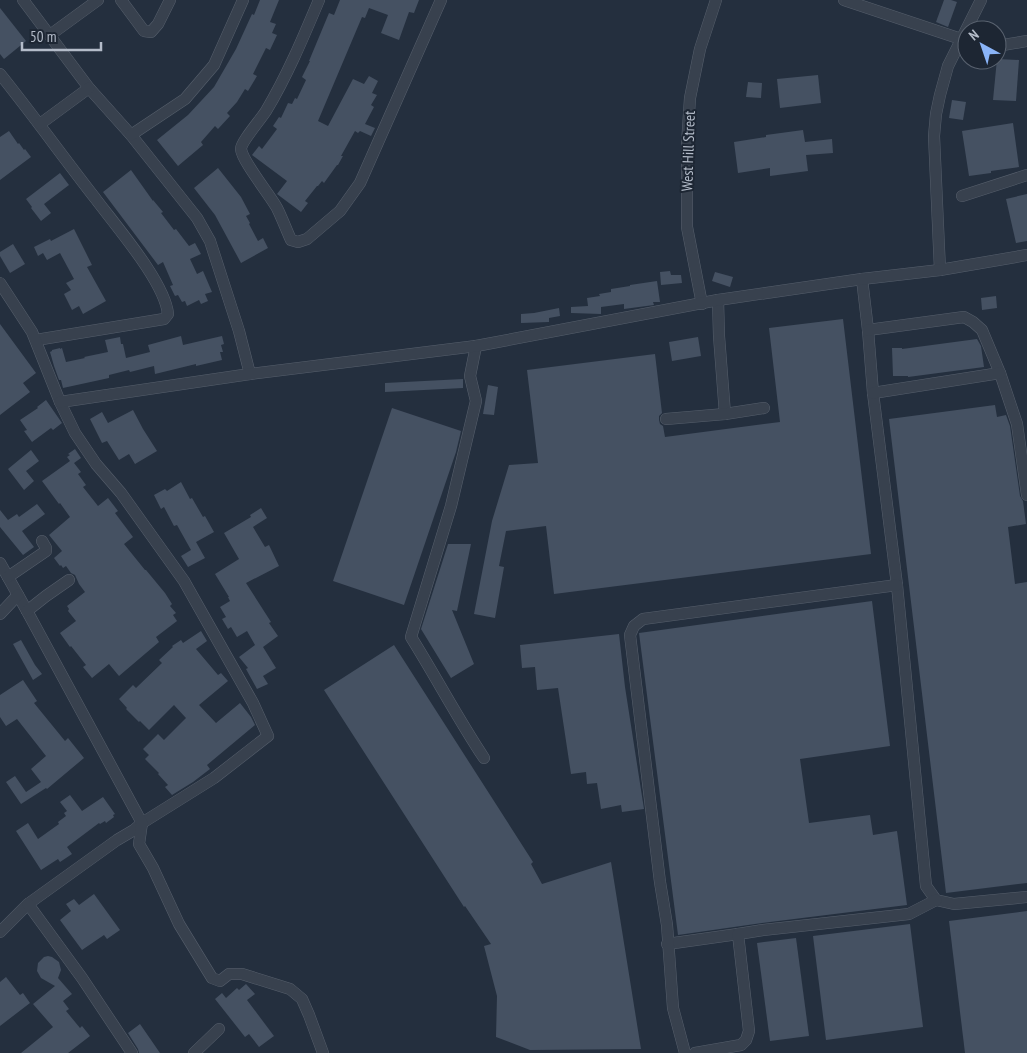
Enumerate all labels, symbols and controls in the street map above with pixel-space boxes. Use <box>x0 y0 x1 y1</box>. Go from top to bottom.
scale bar <box>22 20 101 52</box>
north arrow <box>957 20 1007 70</box>
text: N <box>965 26 982 44</box>
text: 50 m <box>30 27 56 46</box>
street label: West Hill Street <box>677 110 699 192</box>

